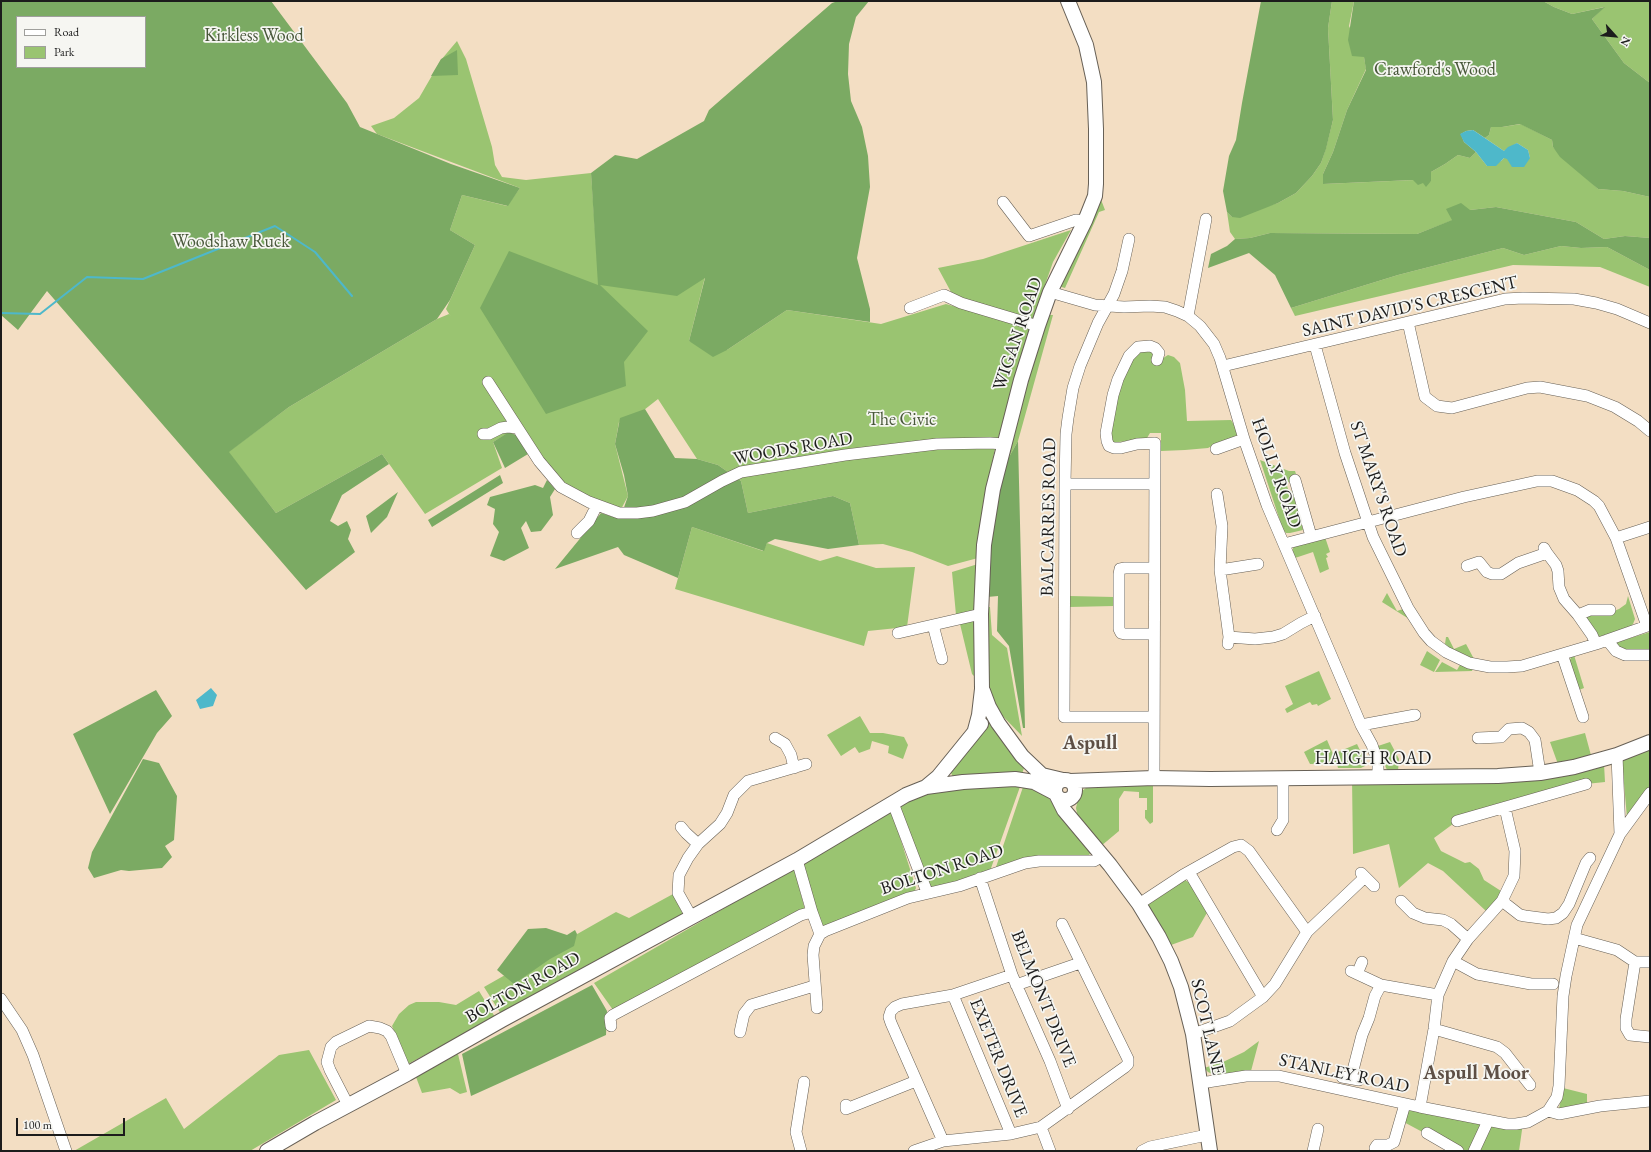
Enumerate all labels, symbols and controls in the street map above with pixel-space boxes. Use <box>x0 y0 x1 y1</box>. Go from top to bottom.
legend <box>16 16 146 68</box>
north arrow <box>1595 16 1635 56</box>
text: Road <box>54 24 79 40</box>
park label: Kirkless Wood <box>204 25 304 47</box>
text: N <box>1617 34 1634 49</box>
text: Park <box>54 44 74 60</box>
park label: Crawford's Wood <box>1374 59 1496 81</box>
park label: Woodshaw Ruck <box>172 231 290 253</box>
street label: SAINT DAVID'S CRESCENT <box>1300 272 1520 342</box>
street label: WIGAN ROAD <box>989 275 1047 393</box>
park label: The Civic <box>868 409 936 431</box>
street label: HOLLY ROAD <box>1246 415 1306 531</box>
street label: ST MARY'S ROAD <box>1345 418 1411 560</box>
street label: WOODS ROAD <box>732 428 854 470</box>
street label: BALCARRES ROAD <box>1037 438 1061 596</box>
district label: Aspull <box>1062 732 1118 756</box>
street label: HAIGH ROAD <box>1315 748 1431 770</box>
street label: BOLTON ROAD <box>878 840 1006 900</box>
street label: BELMONT DRIVE <box>1006 927 1080 1071</box>
street label: BOLTON ROAD <box>462 948 584 1028</box>
street label: SCOT LANE <box>1186 977 1228 1077</box>
street label: EXETER DRIVE <box>964 995 1032 1121</box>
street label: STANLEY ROAD <box>1277 1050 1411 1098</box>
district label: Aspull Moor <box>1423 1062 1529 1086</box>
scale bar <box>18 1110 127 1136</box>
text: 100 m <box>23 1117 52 1133</box>

